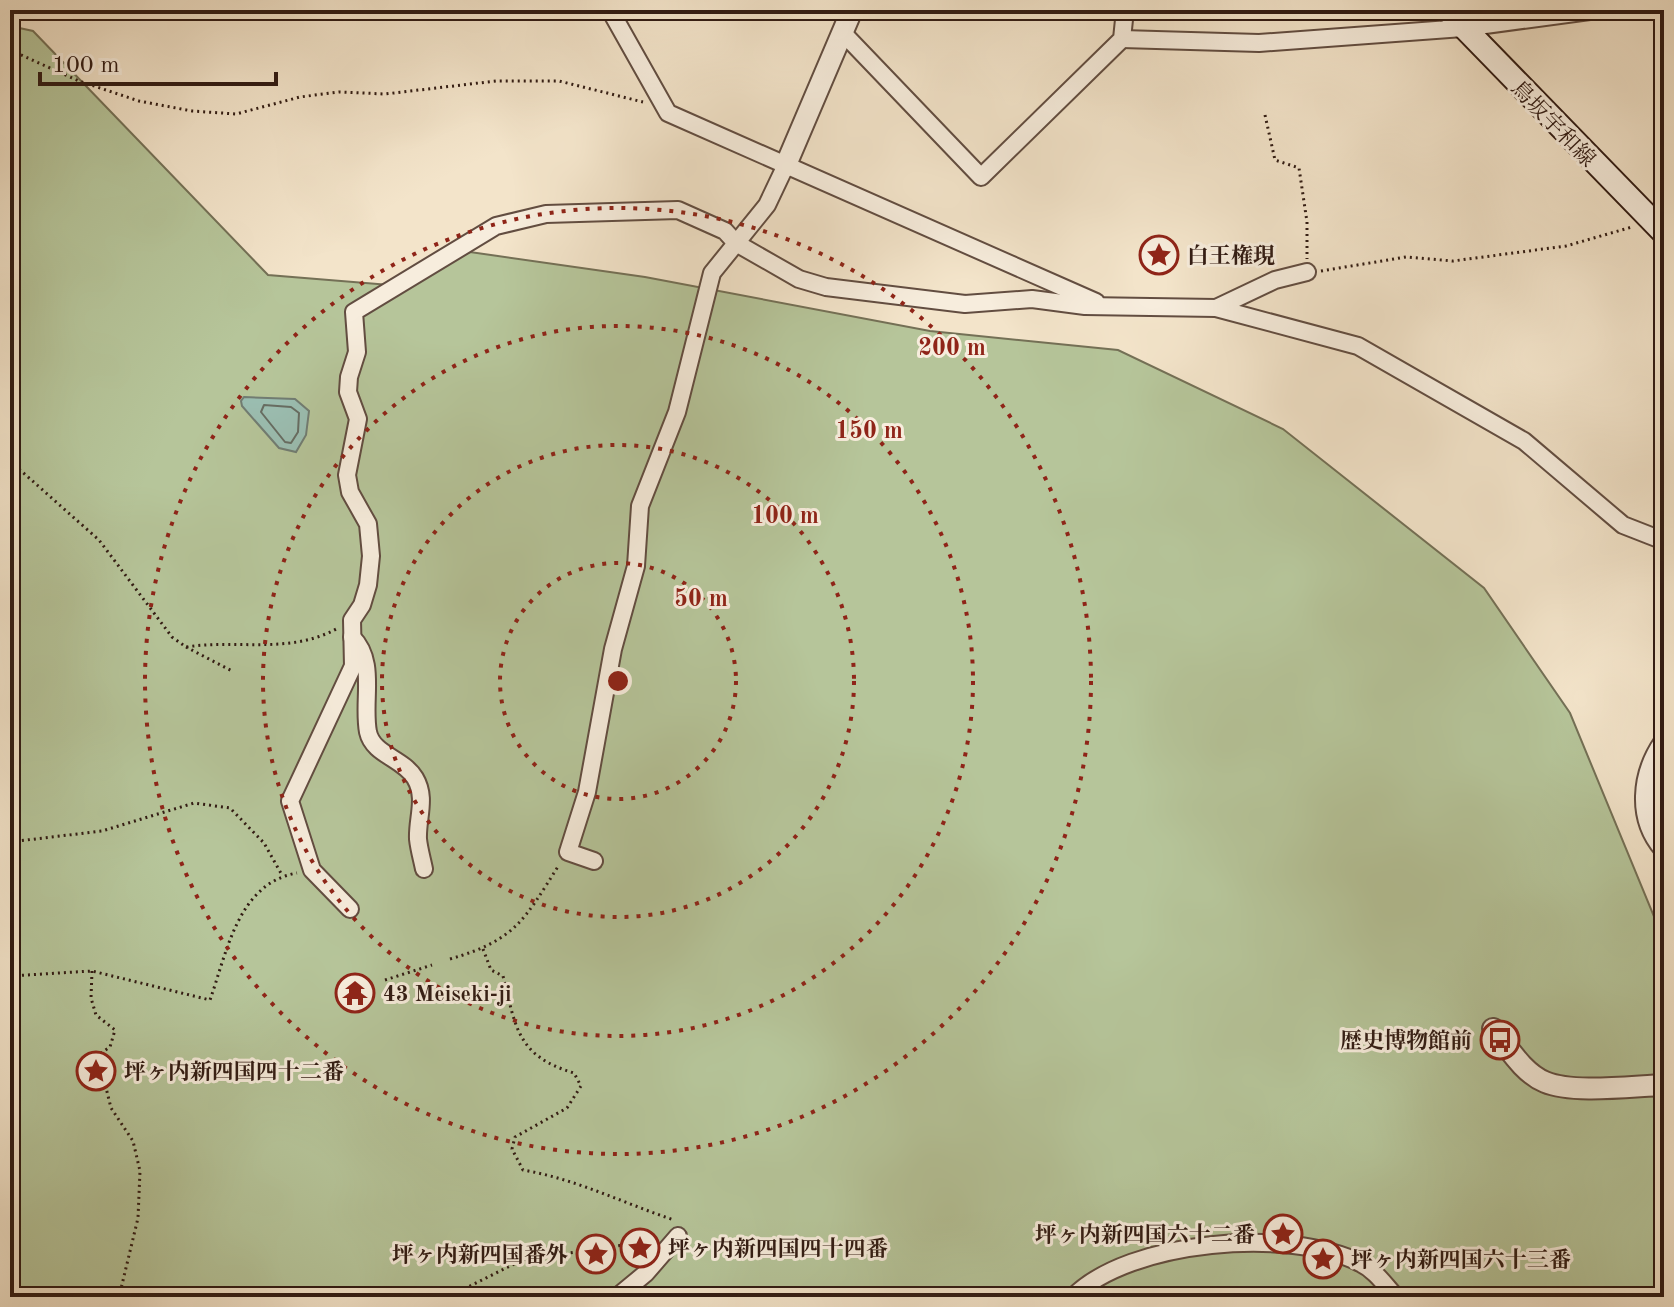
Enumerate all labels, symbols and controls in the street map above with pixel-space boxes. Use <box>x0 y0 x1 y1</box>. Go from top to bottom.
scale bar <box>40 36 276 86</box>
text: 100 m <box>52 54 120 78</box>
street label: 鳥坂宇和線 <box>1506 76 1600 172</box>
place icon: 白王権現 <box>1138 234 1180 276</box>
place label: 白王権現 <box>1187 244 1275 268</box>
text: 200 m <box>918 337 986 361</box>
text: 150 m <box>835 419 903 444</box>
text: 100 m <box>751 505 819 529</box>
text: 50 m <box>674 587 728 612</box>
centre of rings <box>604 667 632 695</box>
temple icon: 43 Meiseki-ji <box>334 972 376 1014</box>
place label: 43 Meiseki-ji <box>383 984 512 1006</box>
bus stop icon: 歴史博物館前 <box>1479 1019 1521 1061</box>
place label: 歴史博物館前 <box>1340 1028 1472 1053</box>
place icon: 坪ヶ内新四国四十二番 <box>75 1050 117 1092</box>
place label: 坪ヶ内新四国四十二番 <box>124 1060 344 1084</box>
place icon: 坪ヶ内新四国六十二番 <box>1262 1213 1304 1255</box>
place label: 坪ヶ内新四国六十二番 <box>1035 1223 1255 1247</box>
place icon: 坪ヶ内新四国四十四番 <box>619 1227 661 1269</box>
place icon: 坪ヶ内新四国番外 <box>575 1233 617 1275</box>
place label: 坪ヶ内新四国四十四番 <box>668 1237 888 1261</box>
place icon: 坪ヶ内新四国六十三番 <box>1302 1238 1344 1280</box>
place label: 坪ヶ内新四国番外 <box>392 1243 568 1267</box>
place label: 坪ヶ内新四国六十三番 <box>1351 1248 1571 1272</box>

